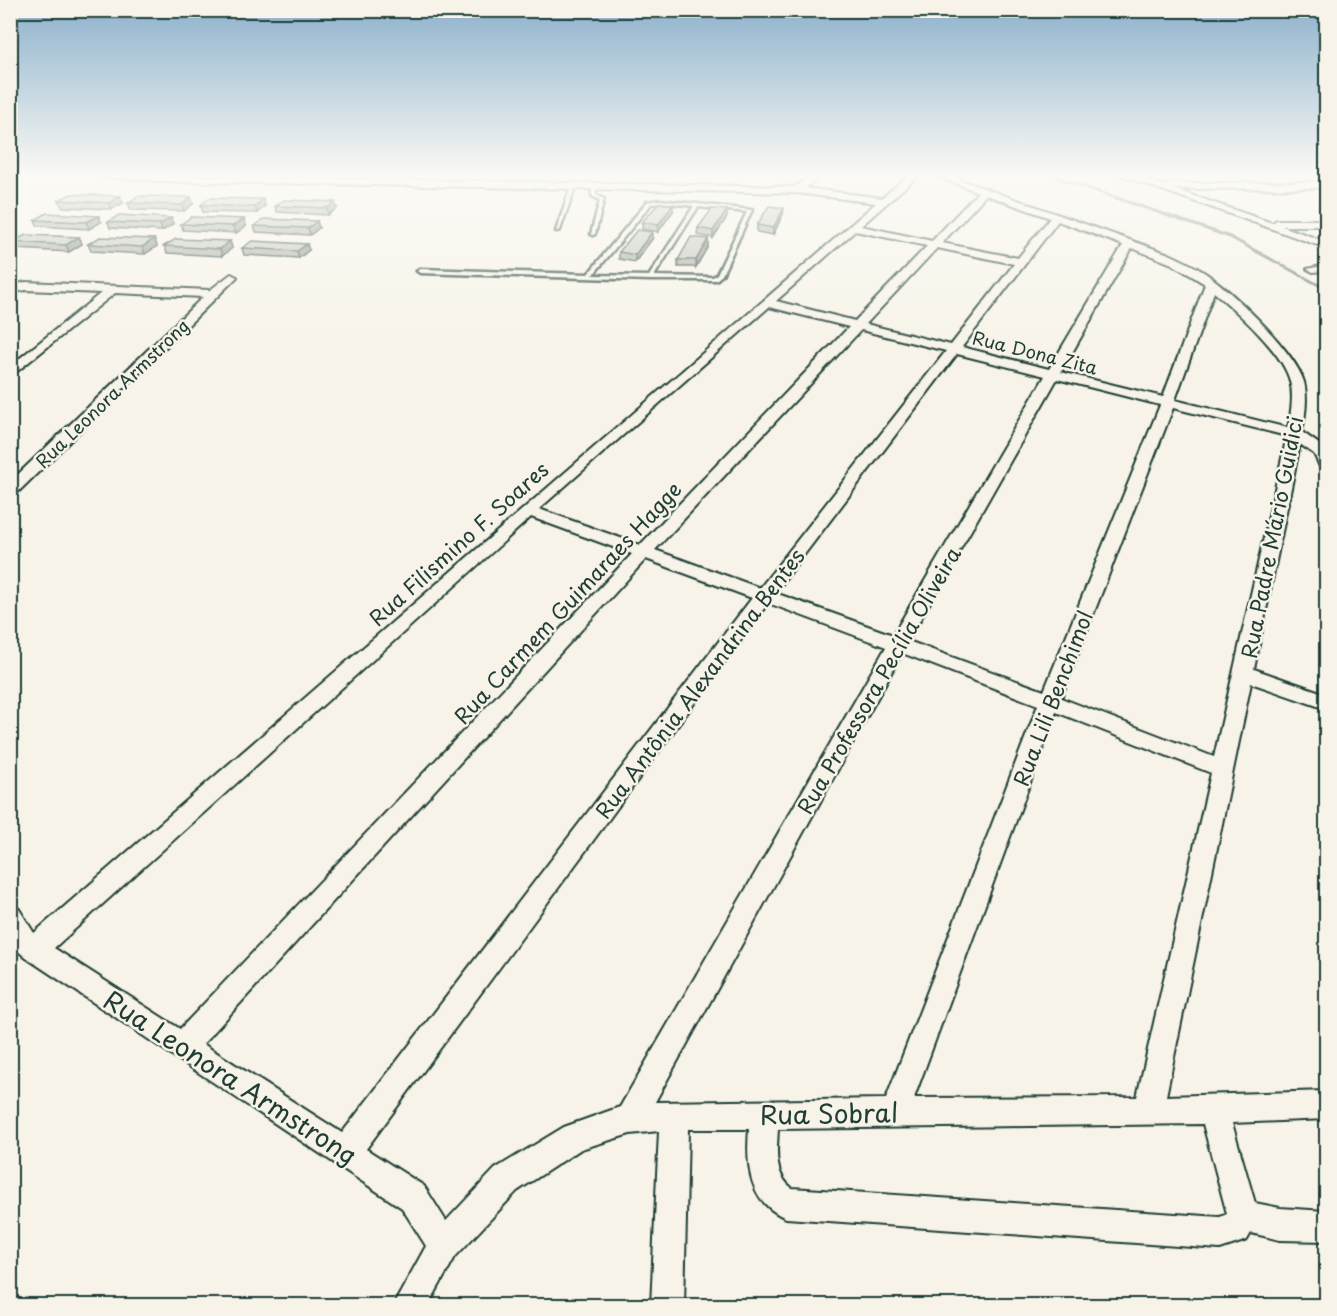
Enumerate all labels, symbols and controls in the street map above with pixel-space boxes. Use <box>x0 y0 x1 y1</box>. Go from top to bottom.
street label: Rua Leonora Armstrong <box>29 312 195 474</box>
street label: Rua Dona Zita <box>970 323 1101 381</box>
street label: Rua Padre Mário Guidici <box>1232 413 1310 661</box>
street label: Rua Filismino F. Soares <box>361 453 555 633</box>
street label: Rua Carmem Guimaraes Hagge <box>446 474 688 730</box>
street label: Rua Professora Pecília Oliveira <box>788 540 968 820</box>
street label: Rua Antônia Alexandrina Bentes <box>587 541 811 825</box>
street label: Rua Lili Benchimol <box>1004 606 1100 790</box>
street label: Rua Leonora Armstrong <box>96 980 366 1174</box>
street label: Rua Sobral <box>759 1092 899 1134</box>

